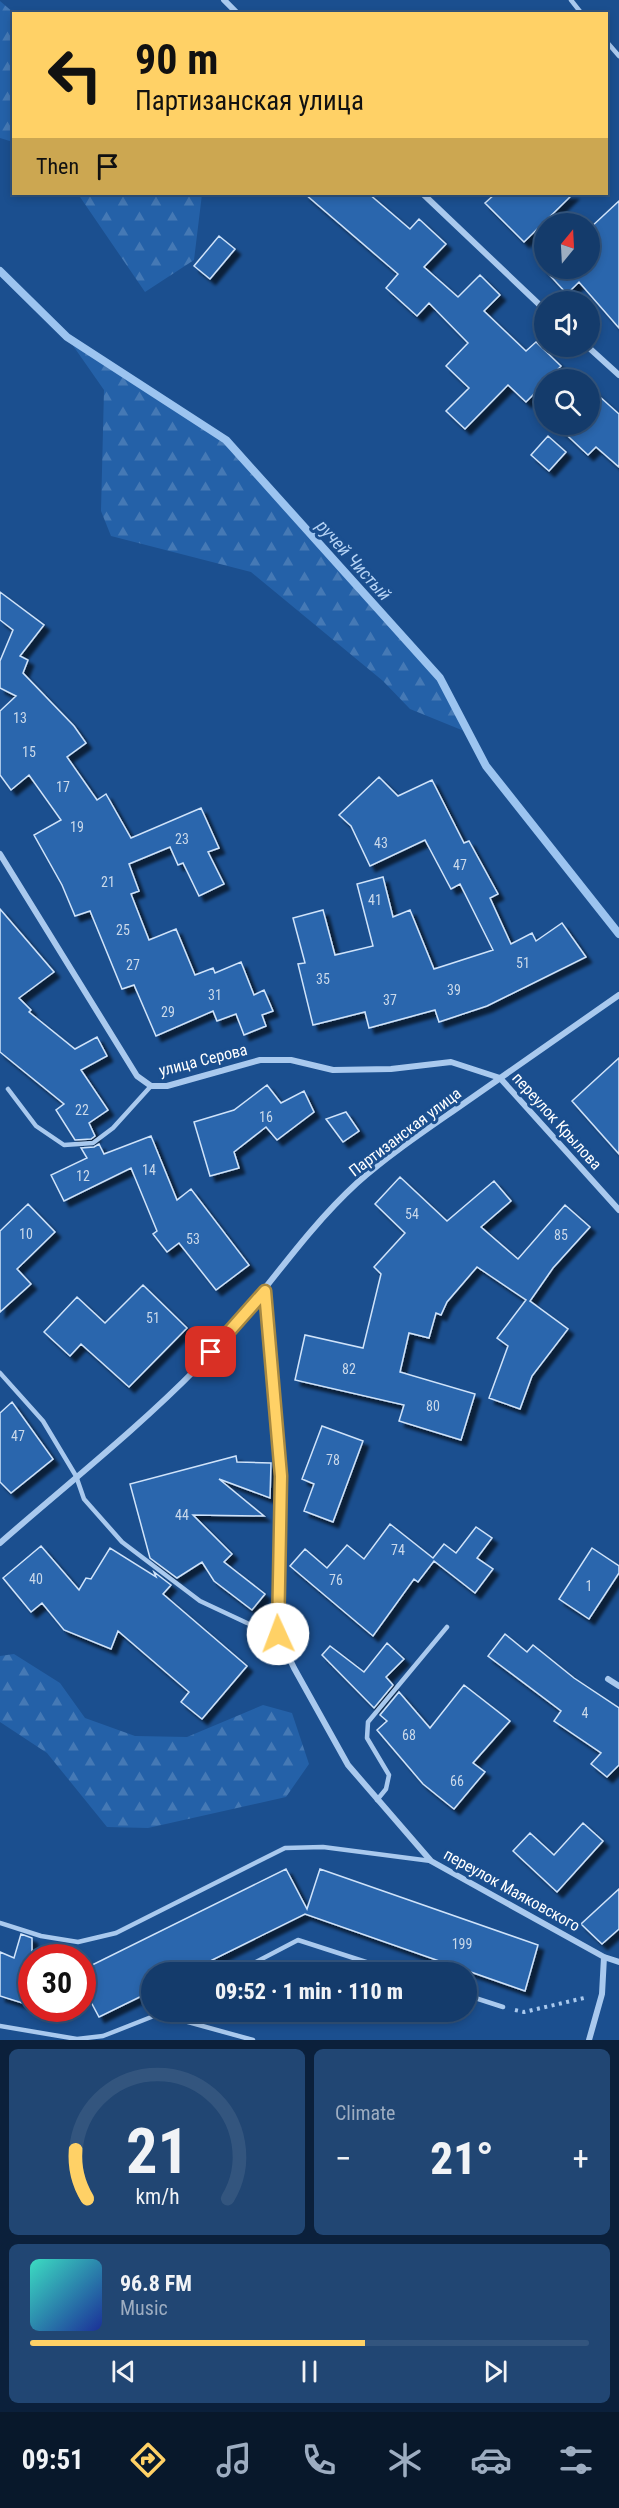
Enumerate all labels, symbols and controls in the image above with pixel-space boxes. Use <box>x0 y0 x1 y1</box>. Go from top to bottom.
text: 90 m <box>135 35 218 84</box>
icon: left <box>36 36 114 114</box>
text: Партизанская улица <box>135 85 364 117</box>
icon: arrive <box>91 150 124 183</box>
text: Then <box>36 154 79 179</box>
north arrow <box>534 213 600 279</box>
map controls <box>534 213 600 435</box>
button: sound <box>534 291 600 357</box>
button: search <box>534 369 600 435</box>
water label: ручей Чистый <box>312 515 396 605</box>
house number: 13 <box>13 710 27 726</box>
house number: 15 <box>22 744 36 760</box>
house number: 17 <box>56 779 70 795</box>
house number: 19 <box>70 819 84 835</box>
house number: 23 <box>175 831 189 847</box>
house number: 43 <box>374 835 388 851</box>
house number: 47 <box>453 857 467 873</box>
house number: 21 <box>101 874 115 890</box>
house number: 41 <box>368 892 382 908</box>
house number: 25 <box>116 922 130 938</box>
house number: 51 <box>516 955 530 971</box>
house number: 27 <box>126 957 140 973</box>
house number: 35 <box>316 971 330 987</box>
house number: 39 <box>447 982 461 998</box>
house number: 31 <box>208 987 222 1003</box>
house number: 37 <box>383 992 397 1008</box>
house number: 29 <box>161 1004 175 1020</box>
street label: улица Серова <box>157 1040 249 1080</box>
street label: переулок Крылова <box>508 1068 606 1174</box>
street label: Партизанская улица <box>345 1084 465 1180</box>
house number: 22 <box>75 1102 89 1118</box>
house number: 16 <box>259 1109 273 1125</box>
house number: 14 <box>142 1162 156 1178</box>
house number: 12 <box>76 1168 90 1184</box>
house number: 54 <box>405 1206 419 1222</box>
house number: 10 <box>19 1226 33 1242</box>
house number: 85 <box>554 1227 568 1243</box>
house number: 53 <box>186 1231 200 1247</box>
house number: 51 <box>146 1310 160 1326</box>
pin <box>185 1326 236 1377</box>
icon: arrive <box>194 1335 227 1368</box>
house number: 82 <box>342 1361 356 1377</box>
house number: 80 <box>426 1398 440 1414</box>
house number: 47 <box>11 1428 25 1444</box>
house number: 78 <box>326 1452 340 1468</box>
house number: 44 <box>175 1507 189 1523</box>
house number: 74 <box>391 1542 405 1558</box>
house number: 40 <box>29 1571 43 1587</box>
house number: 76 <box>329 1572 343 1588</box>
house number: 1 <box>586 1578 592 1594</box>
position arrow <box>246 1602 310 1666</box>
house number: 4 <box>582 1705 589 1721</box>
house number: 68 <box>402 1727 416 1743</box>
house number: 66 <box>450 1773 464 1789</box>
street label: переулок Маяковского <box>441 1845 583 1935</box>
house number: 199 <box>452 1936 472 1952</box>
speed limit sign: 30 <box>18 1944 96 2022</box>
text: 09:52 · 1 min · 110 m <box>215 1979 403 2004</box>
text: Climate <box>335 2101 395 2125</box>
text: 21 <box>125 2115 189 2188</box>
text: 21° <box>430 2132 494 2185</box>
text: − <box>335 2139 352 2178</box>
text: + <box>573 2139 589 2178</box>
text: km/h <box>135 2184 179 2209</box>
text: 96.8 FM <box>120 2271 192 2296</box>
text: Music <box>120 2296 168 2320</box>
icon: previous <box>107 2355 140 2388</box>
icon: pause <box>293 2355 326 2388</box>
icon: next <box>479 2355 512 2388</box>
icon: directions <box>127 2439 169 2481</box>
icon: music <box>213 2439 255 2481</box>
icon: phone <box>298 2439 340 2481</box>
icon: climate <box>384 2439 426 2481</box>
icon: car <box>470 2439 512 2481</box>
icon: filters <box>555 2439 597 2481</box>
text: 09:51 <box>22 2444 84 2476</box>

